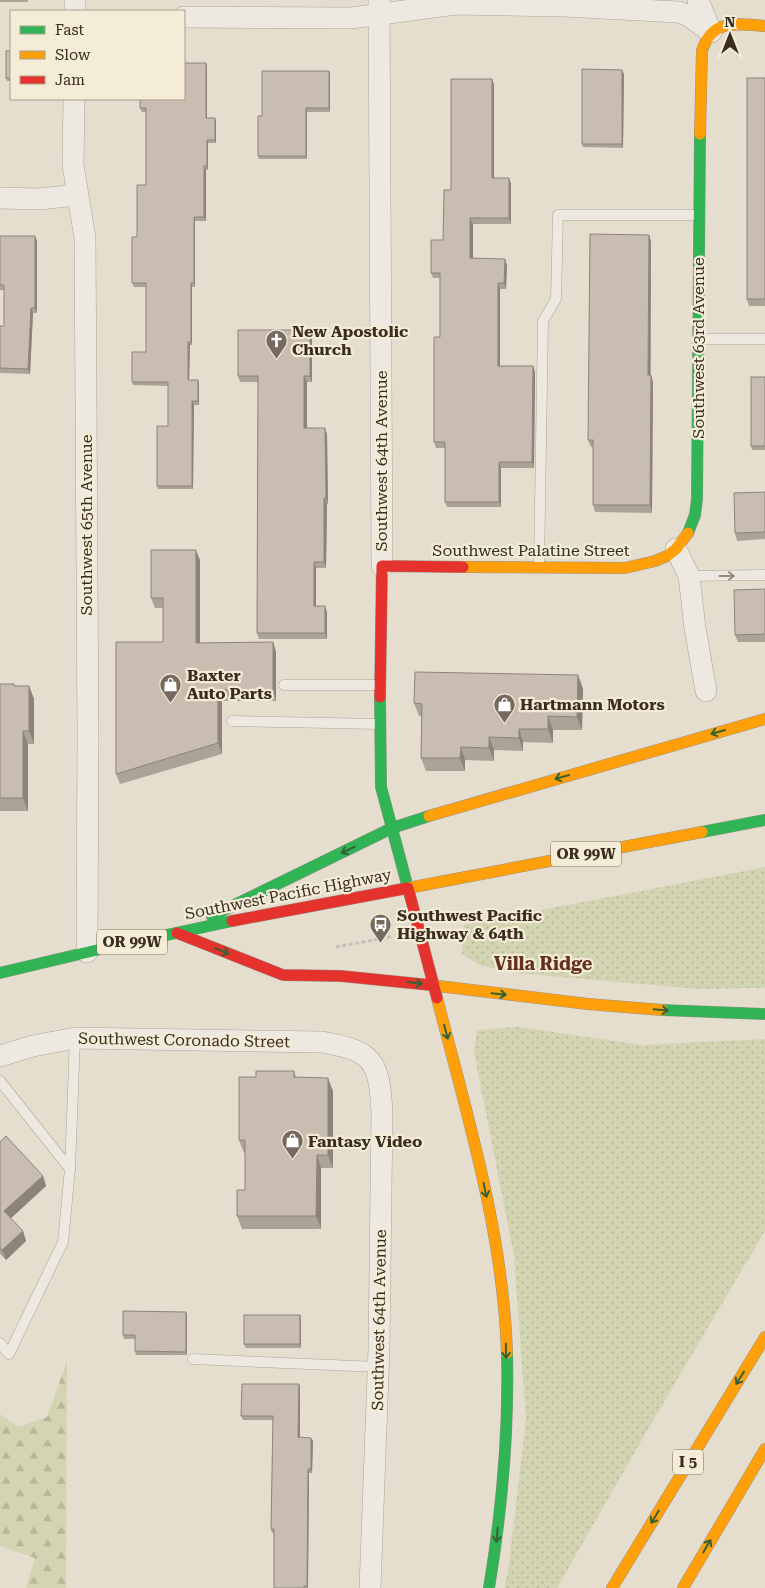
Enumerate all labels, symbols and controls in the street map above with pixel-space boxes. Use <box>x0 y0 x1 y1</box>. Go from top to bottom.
legend <box>10 10 185 100</box>
north arrow <box>705 10 755 60</box>
text: N <box>725 14 736 30</box>
text: Fast <box>55 21 85 39</box>
text: Slow <box>55 46 91 64</box>
text: Jam <box>55 71 85 89</box>
street label: Southwest 63rd Avenue <box>689 257 708 439</box>
place label: New Apostolic Church <box>292 322 408 359</box>
church icon: New Apostolic Church <box>264 328 288 359</box>
street label: Southwest 64th Avenue <box>372 370 391 552</box>
street label: Southwest 65th Avenue <box>77 434 96 616</box>
street label: Southwest Palatine Street <box>432 541 630 560</box>
one-way arrow <box>718 571 735 581</box>
place label: Baxter Auto Parts <box>187 666 272 703</box>
shop icon: Baxter Auto Parts <box>159 672 183 703</box>
shop icon: Hartmann Motors <box>492 692 516 723</box>
place label: Hartmann Motors <box>520 695 665 714</box>
one-way arrow <box>711 728 727 738</box>
one-way arrow <box>554 773 570 782</box>
road number: OR 99W <box>551 842 621 866</box>
one-way arrow <box>341 846 356 855</box>
street label: Southwest Pacific Highway <box>183 865 393 923</box>
place label: Southwest Pacific Highway & 64th <box>397 906 542 943</box>
bus stop icon: Southwest Pacific Highway & 64th <box>369 912 393 943</box>
road number: OR 99W <box>97 930 167 954</box>
one-way arrow <box>214 947 230 956</box>
district label: Villa Ridge <box>494 953 593 974</box>
one-way arrow <box>406 978 422 988</box>
one-way arrow <box>491 989 507 999</box>
one-way arrow <box>652 1005 668 1015</box>
one-way arrow <box>442 1024 451 1040</box>
street label: Southwest Coronado Street <box>78 1029 290 1051</box>
shop icon: Fantasy Video <box>280 1129 304 1160</box>
place label: Fantasy Video <box>308 1132 422 1151</box>
one-way arrow <box>481 1182 491 1198</box>
street label: Southwest 64th Avenue <box>368 1229 390 1411</box>
one-way arrow <box>501 1342 511 1359</box>
one-way arrow <box>734 1371 744 1385</box>
road number: I 5 <box>673 1450 703 1474</box>
one-way arrow <box>650 1510 660 1524</box>
one-way arrow <box>492 1526 502 1542</box>
one-way arrow <box>703 1539 713 1553</box>

